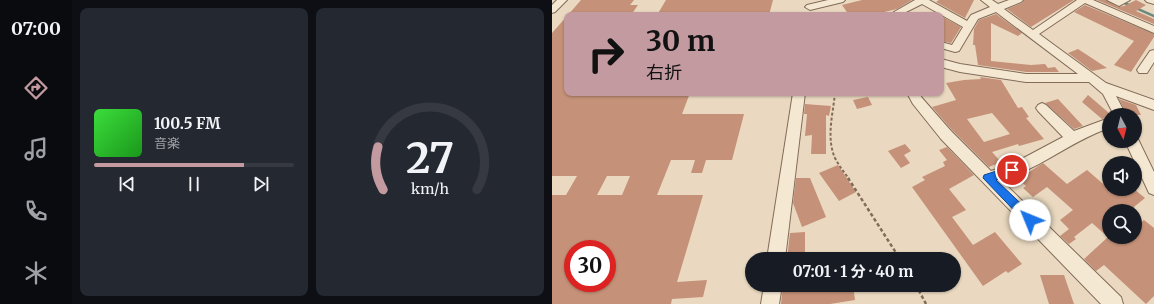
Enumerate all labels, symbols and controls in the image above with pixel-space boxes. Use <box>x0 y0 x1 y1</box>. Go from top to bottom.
text: 07:00 <box>11 17 61 40</box>
text: 30 m <box>646 23 715 59</box>
icon: right <box>580 28 632 80</box>
text: 右折 <box>646 61 682 84</box>
icon: directions <box>22 74 50 102</box>
north arrow <box>1102 108 1142 148</box>
map controls <box>1102 108 1142 244</box>
text: 100.5 FM <box>154 114 220 133</box>
text: 27 <box>406 132 454 184</box>
icon: music <box>22 135 50 163</box>
text: 音楽 <box>154 135 180 152</box>
pin <box>995 153 1029 187</box>
button: sound <box>1102 156 1142 196</box>
icon: arrive <box>1001 159 1023 181</box>
icon: previous <box>116 173 138 195</box>
icon: pause <box>183 173 205 195</box>
icon: next <box>250 173 272 195</box>
text: km/h <box>411 180 449 198</box>
icon: phone <box>22 197 50 225</box>
position arrow <box>1009 199 1051 241</box>
button: search <box>1102 204 1142 244</box>
speed limit sign: 30 <box>564 240 616 292</box>
icon: climate <box>22 259 50 287</box>
text: 07:01 · 1 分 · 40 m <box>793 262 913 281</box>

